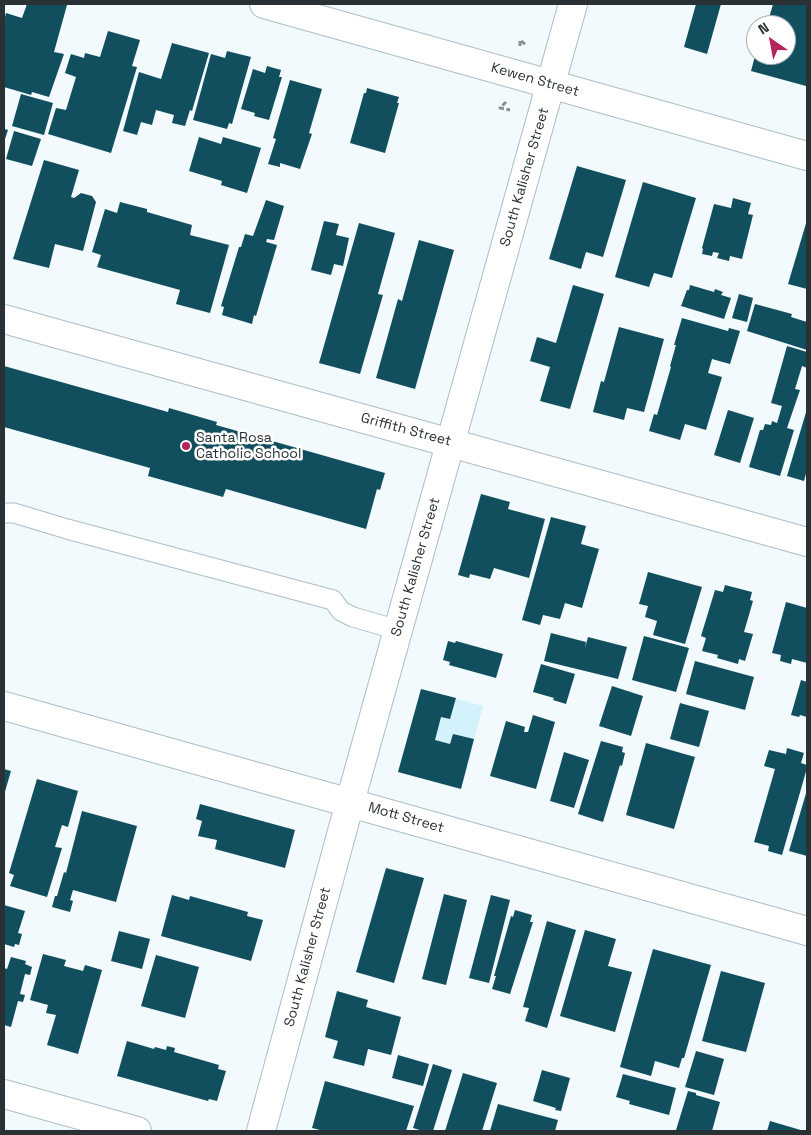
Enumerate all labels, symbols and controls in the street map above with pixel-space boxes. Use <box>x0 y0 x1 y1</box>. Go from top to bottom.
north arrow <box>746 15 796 65</box>
text: N <box>755 18 772 38</box>
street label: Kewen Street <box>489 59 581 101</box>
street label: South Kalisher Street <box>497 106 553 248</box>
street label: Griffith Street <box>359 410 453 450</box>
place label: Santa Rosa Catholic School <box>196 430 301 462</box>
marker: Santa Rosa Catholic School <box>180 440 192 452</box>
street label: South Kalisher Street <box>388 496 444 638</box>
street label: Mott Street <box>366 799 446 837</box>
street label: South Kalisher Street <box>281 885 335 1029</box>

